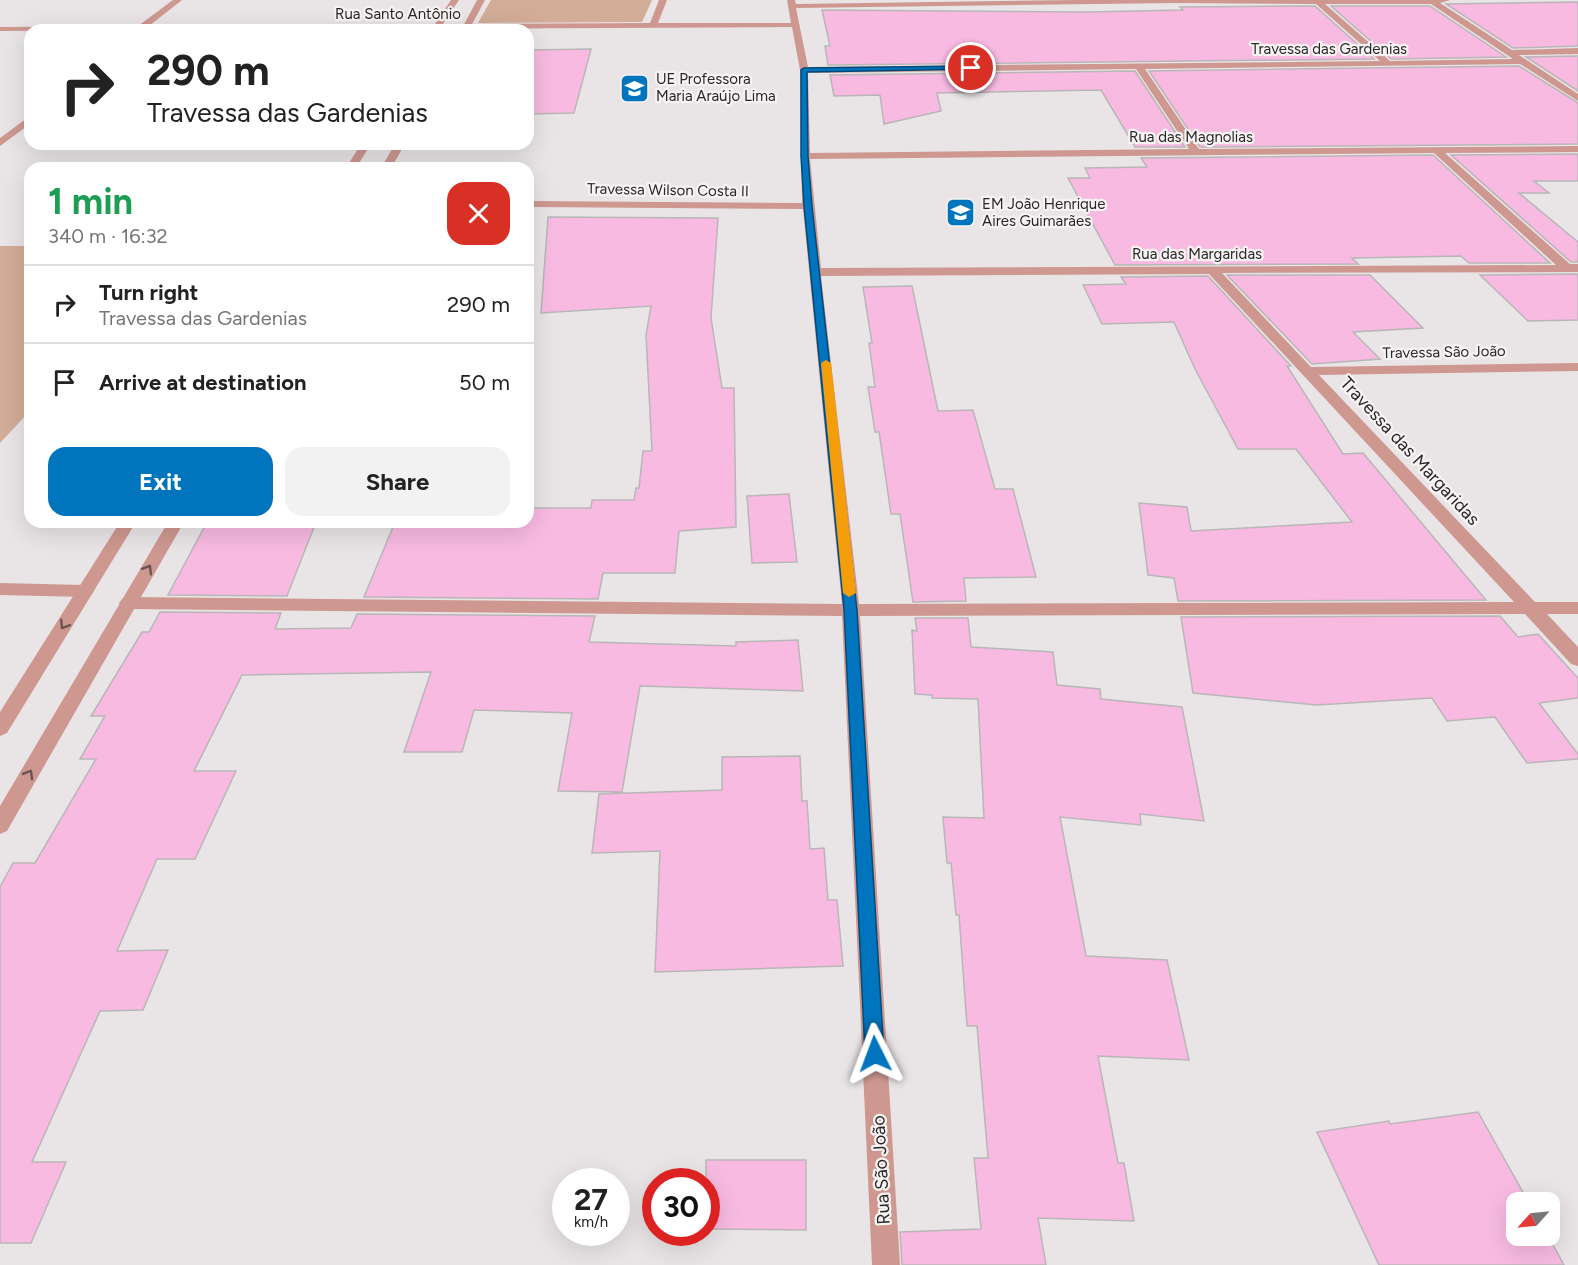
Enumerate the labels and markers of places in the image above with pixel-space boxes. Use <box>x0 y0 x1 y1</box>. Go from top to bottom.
pin <box>945 42 996 93</box>
place label: UE Professora Maria Araújo Lima <box>656 70 776 105</box>
school or university icon: UE Professora Maria Araújo Lima <box>619 72 651 104</box>
place label: EM João Henrique Aires Guimarães <box>982 195 1105 230</box>
school or university icon: EM João Henrique Aires Guimarães <box>945 197 977 229</box>

